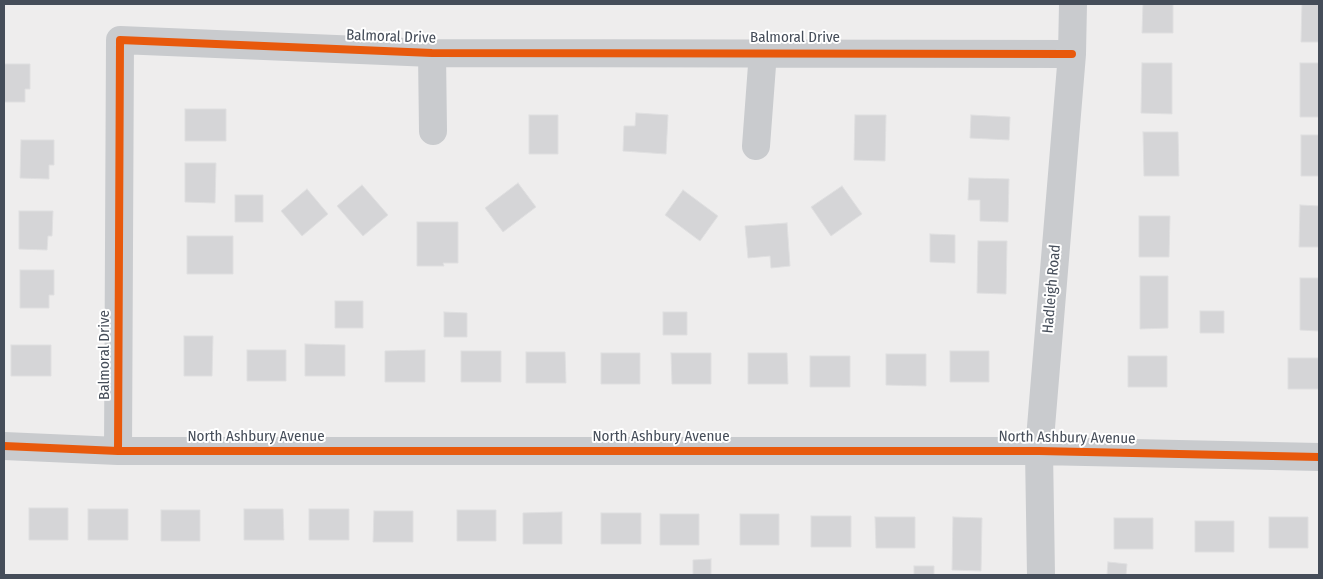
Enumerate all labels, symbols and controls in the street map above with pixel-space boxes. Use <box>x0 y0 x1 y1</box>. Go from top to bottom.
street label: Balmoral Drive <box>346 26 436 48</box>
street label: Balmoral Drive <box>750 29 840 47</box>
street label: Hadleigh Road <box>1039 244 1065 334</box>
street label: Balmoral Drive <box>96 310 114 400</box>
street label: North Ashbury Avenue <box>187 428 325 446</box>
street label: North Ashbury Avenue <box>592 428 730 446</box>
street label: North Ashbury Avenue <box>998 428 1136 448</box>

